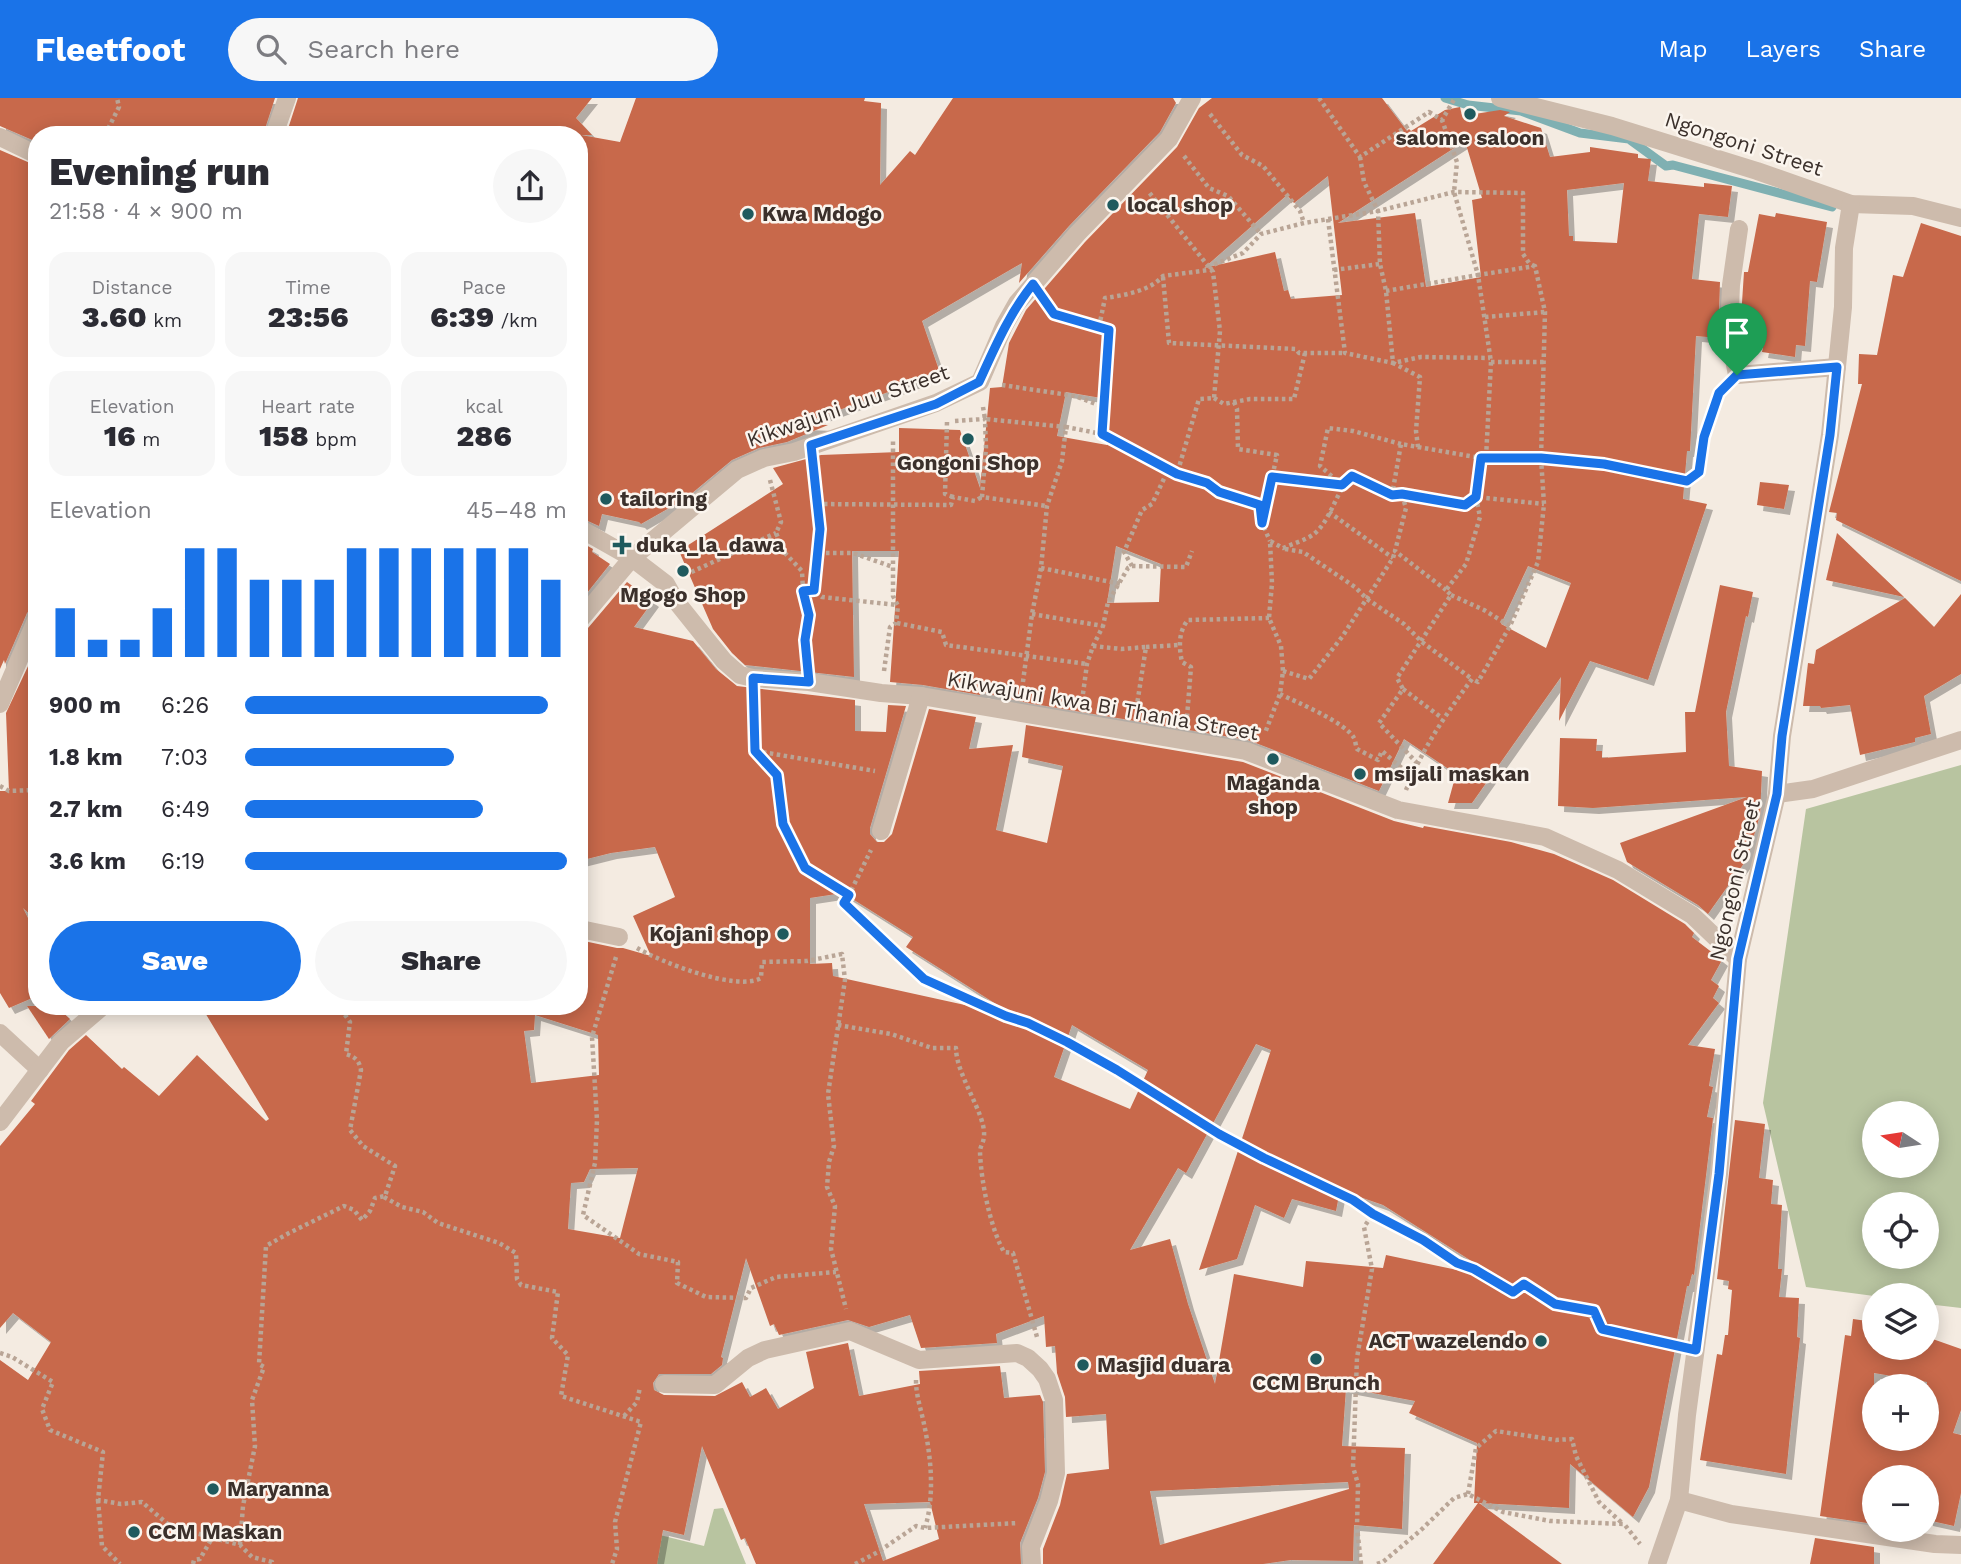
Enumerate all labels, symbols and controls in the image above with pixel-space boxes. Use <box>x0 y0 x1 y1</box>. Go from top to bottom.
search box <box>228 18 718 81</box>
text: Fleetfoot <box>35 30 186 69</box>
icon: search <box>252 30 290 68</box>
text: Search here <box>308 34 460 64</box>
text: Map <box>1659 35 1707 63</box>
text: Layers <box>1745 35 1821 63</box>
text: Share <box>1859 35 1926 63</box>
marker: salome saloon <box>1462 106 1478 122</box>
street label: Ngongoni Street <box>1662 106 1827 181</box>
place label: salome saloon <box>1395 125 1545 150</box>
button: share <box>493 149 567 223</box>
text: Evening run <box>49 150 270 194</box>
place label: local shop <box>1127 192 1233 217</box>
marker: local shop <box>1105 197 1121 213</box>
text: 21:58 · 4 × 900 m <box>49 198 243 225</box>
place label: Kwa Mdogo <box>762 201 882 226</box>
marker: Kwa Mdogo <box>740 206 756 222</box>
text: Distance <box>92 276 172 299</box>
text: Time <box>285 276 331 299</box>
text: Pace <box>462 276 506 299</box>
text: 3.60 <box>82 299 147 334</box>
text: 23:56 <box>267 299 349 334</box>
text: 6:39 <box>430 299 494 334</box>
pin <box>1707 303 1767 375</box>
text: km <box>147 309 182 332</box>
text: /km <box>494 309 538 332</box>
icon: arrive <box>1718 314 1756 352</box>
street label: Kikwajuni Juu Street <box>743 359 952 452</box>
text: Elevation <box>90 395 174 418</box>
text: Heart rate <box>261 395 355 418</box>
text: kcal <box>465 395 503 418</box>
text: 16 <box>104 418 136 453</box>
text: 158 <box>259 418 309 453</box>
text: 286 <box>456 418 512 453</box>
text: m <box>136 428 160 451</box>
text: bpm <box>309 428 357 451</box>
marker: Gongoni Shop <box>960 431 976 447</box>
place label: Gongoni Shop <box>897 450 1039 475</box>
place label: tailoring <box>620 486 707 511</box>
marker: tailoring <box>598 491 614 507</box>
text: Elevation <box>49 497 152 524</box>
text: 45–48 m <box>466 497 567 524</box>
place label: duka_la_dawa <box>636 532 785 557</box>
marker: duka_la_dawa <box>614 537 630 553</box>
marker: Mgogo Shop <box>675 563 691 579</box>
place label: Mgogo Shop <box>620 582 746 607</box>
street label: Kikwajuni kwa Bi Thania Street <box>945 666 1261 745</box>
text: 900 m <box>49 692 121 719</box>
text: 6:26 <box>161 692 209 719</box>
text: 1.8 km <box>49 744 123 771</box>
text: 7:03 <box>161 744 208 771</box>
marker: Maganda shop <box>1265 751 1281 767</box>
place label: msijali maskan <box>1374 761 1530 786</box>
marker: msijali maskan <box>1352 766 1368 782</box>
place label: Maganda shop <box>1226 770 1321 819</box>
text: 2.7 km <box>49 796 123 823</box>
text: 6:49 <box>161 796 210 823</box>
street label: Ngongoni Street <box>1704 797 1765 963</box>
text: 3.6 km <box>49 848 126 875</box>
text: 6:19 <box>161 848 205 875</box>
button: Save <box>49 921 301 1001</box>
button: Share <box>315 921 567 1001</box>
place label: Kojani shop <box>649 921 769 946</box>
marker: Kojani shop <box>775 926 791 942</box>
north arrow <box>1862 1101 1939 1178</box>
map controls <box>1862 1101 1939 1542</box>
button: locate <box>1862 1192 1939 1269</box>
button: layers <box>1862 1283 1939 1360</box>
place label: ACT wazelendo <box>1368 1328 1527 1353</box>
marker: ACT wazelendo <box>1533 1333 1549 1349</box>
marker: CCM Brunch <box>1308 1351 1324 1367</box>
place label: Masjid duara <box>1097 1352 1231 1377</box>
marker: Masjid duara <box>1075 1357 1091 1373</box>
place label: CCM Brunch <box>1252 1370 1380 1395</box>
button: + <box>1862 1374 1939 1451</box>
button: − <box>1862 1465 1939 1542</box>
place label: Maryanna <box>227 1476 330 1501</box>
marker: Maryanna <box>205 1481 221 1497</box>
place label: CCM Maskan <box>148 1519 282 1544</box>
marker: CCM Maskan <box>126 1524 142 1540</box>

